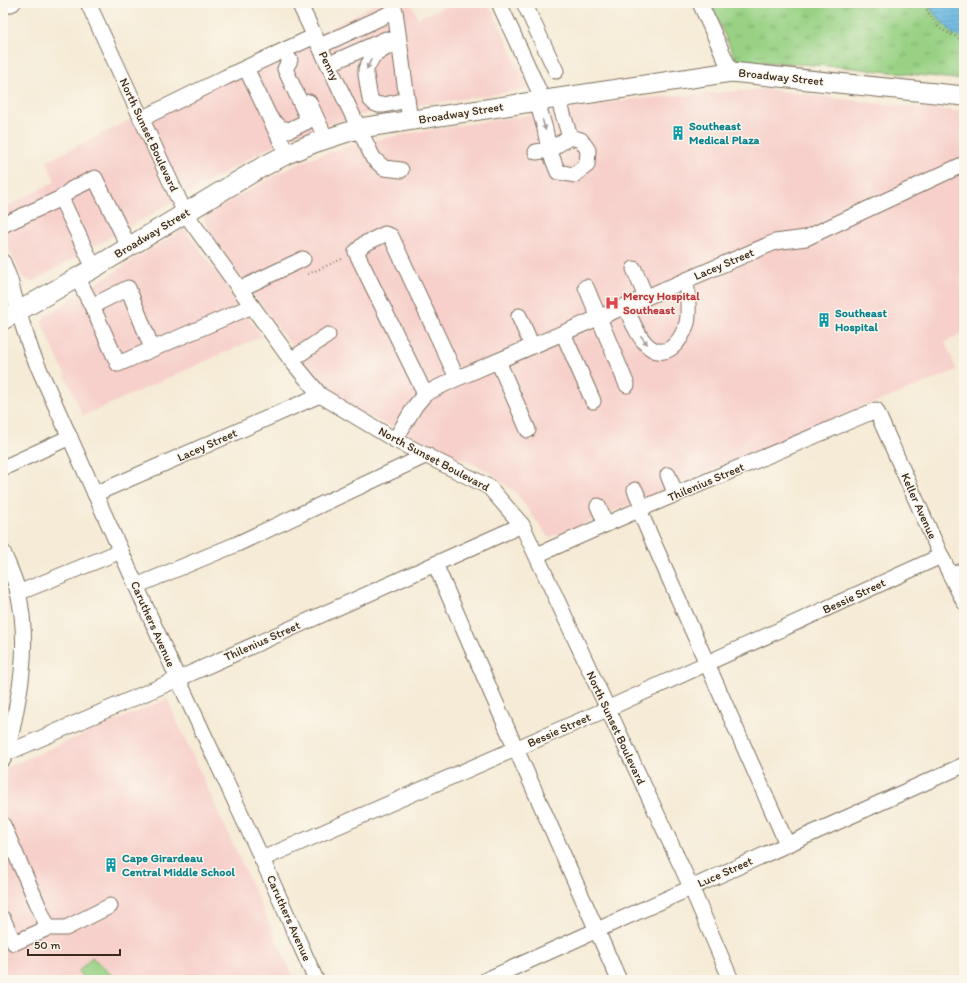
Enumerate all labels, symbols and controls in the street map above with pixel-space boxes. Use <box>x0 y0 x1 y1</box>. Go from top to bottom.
street label: Penny <box>316 49 342 83</box>
one-way arrow <box>366 59 372 70</box>
street label: Broadway Street <box>738 66 825 88</box>
street label: North Sunset Boulevard <box>116 76 182 194</box>
street label: Broadway Street <box>418 99 505 127</box>
one-way arrow <box>541 119 547 131</box>
place label: Southeast Medical Plaza <box>689 119 760 147</box>
building icon: Southeast Medical Plaza <box>670 125 686 141</box>
street label: Broadway Street <box>112 205 193 261</box>
street label: Lacey Street <box>692 245 757 283</box>
place label: Mercy Hospital Southeast <box>623 289 700 317</box>
hospital icon: Mercy Hospital Southeast <box>604 295 620 311</box>
place label: Southeast Hospital <box>835 306 888 335</box>
building icon: Southeast Hospital <box>816 312 832 328</box>
one-way arrow <box>639 335 648 346</box>
street label: North Sunset Boulevard <box>376 424 492 494</box>
street label: Lacey Street <box>175 425 240 464</box>
street label: Thilenius Street <box>666 459 747 504</box>
street label: Keller Avenue <box>898 471 940 541</box>
street label: Bessie Street <box>820 575 888 617</box>
street label: Caruthers Avenue <box>128 579 178 669</box>
street label: Thilenius Street <box>222 618 303 664</box>
street label: North Sunset Boulevard <box>583 669 649 787</box>
street label: Bessie Street <box>525 710 593 750</box>
place label: Cape Girardeau Central Middle School <box>122 851 236 879</box>
street label: Luce Street <box>695 853 755 890</box>
building icon: Cape Girardeau Central Middle School <box>103 857 119 873</box>
street label: Caruthers Avenue <box>264 873 314 963</box>
scale bar <box>28 931 120 957</box>
text: 50 m <box>34 938 60 952</box>

